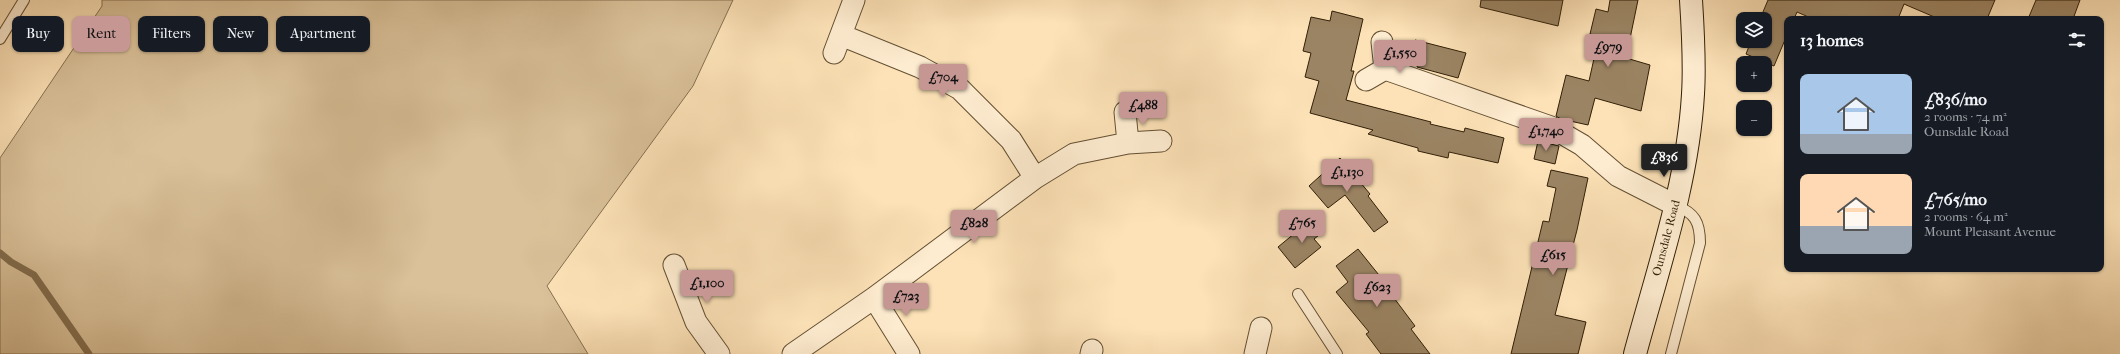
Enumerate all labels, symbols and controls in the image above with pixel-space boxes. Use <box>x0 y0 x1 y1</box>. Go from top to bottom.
map controls <box>1736 12 1772 136</box>
button: layers <box>1736 12 1772 48</box>
chip: Buy <box>12 16 64 52</box>
chip: Rent <box>72 16 130 52</box>
chip: Filters <box>138 16 205 52</box>
chip: New <box>213 16 268 52</box>
chip: Apartment <box>276 16 370 52</box>
icon: filters <box>2066 29 2088 51</box>
text: 13 homes <box>1800 30 1863 50</box>
pin: £979 <box>1584 34 1632 68</box>
text: £979 <box>1594 39 1622 54</box>
pin: £1,550 <box>1367 40 1433 74</box>
text: £1,550 <box>1383 45 1417 60</box>
button: + <box>1736 56 1772 92</box>
pin: £704 <box>919 64 967 98</box>
text: £704 <box>928 69 958 84</box>
text: £836/mo <box>1924 89 1987 109</box>
icon: home <box>1832 90 1880 138</box>
pin: £488 <box>1119 92 1167 126</box>
text: £488 <box>1128 97 1158 112</box>
button: − <box>1736 100 1772 136</box>
text: 2 rooms · 74 m² <box>1924 109 2007 124</box>
pin: £1,740 <box>1513 118 1579 152</box>
text: £1,740 <box>1528 123 1564 138</box>
text: Ounsdale Road <box>1924 124 2009 139</box>
pin: £836 <box>1640 144 1688 178</box>
text: £836 <box>1650 149 1678 164</box>
pin: £1,130 <box>1314 159 1380 193</box>
text: £1,130 <box>1330 164 1364 179</box>
text: £765/mo <box>1924 189 1987 209</box>
icon: home <box>1832 190 1880 238</box>
street label: Ounsdale Road <box>1649 198 1683 278</box>
text: 2 rooms · 64 m² <box>1924 209 2008 224</box>
pin: £828 <box>950 210 998 244</box>
pin: £765 <box>1278 210 1326 244</box>
text: £828 <box>960 215 988 230</box>
text: £765 <box>1288 215 1316 230</box>
text: Mount Pleasant Avenue <box>1924 224 2056 239</box>
pin: £615 <box>1529 242 1577 276</box>
text: £615 <box>1540 247 1566 262</box>
pin: £1,100 <box>674 270 740 304</box>
pin: £623 <box>1353 274 1401 308</box>
text: £1,100 <box>690 275 724 290</box>
text: £623 <box>1363 279 1391 294</box>
pin: £723 <box>882 283 930 317</box>
text: £723 <box>893 288 919 303</box>

